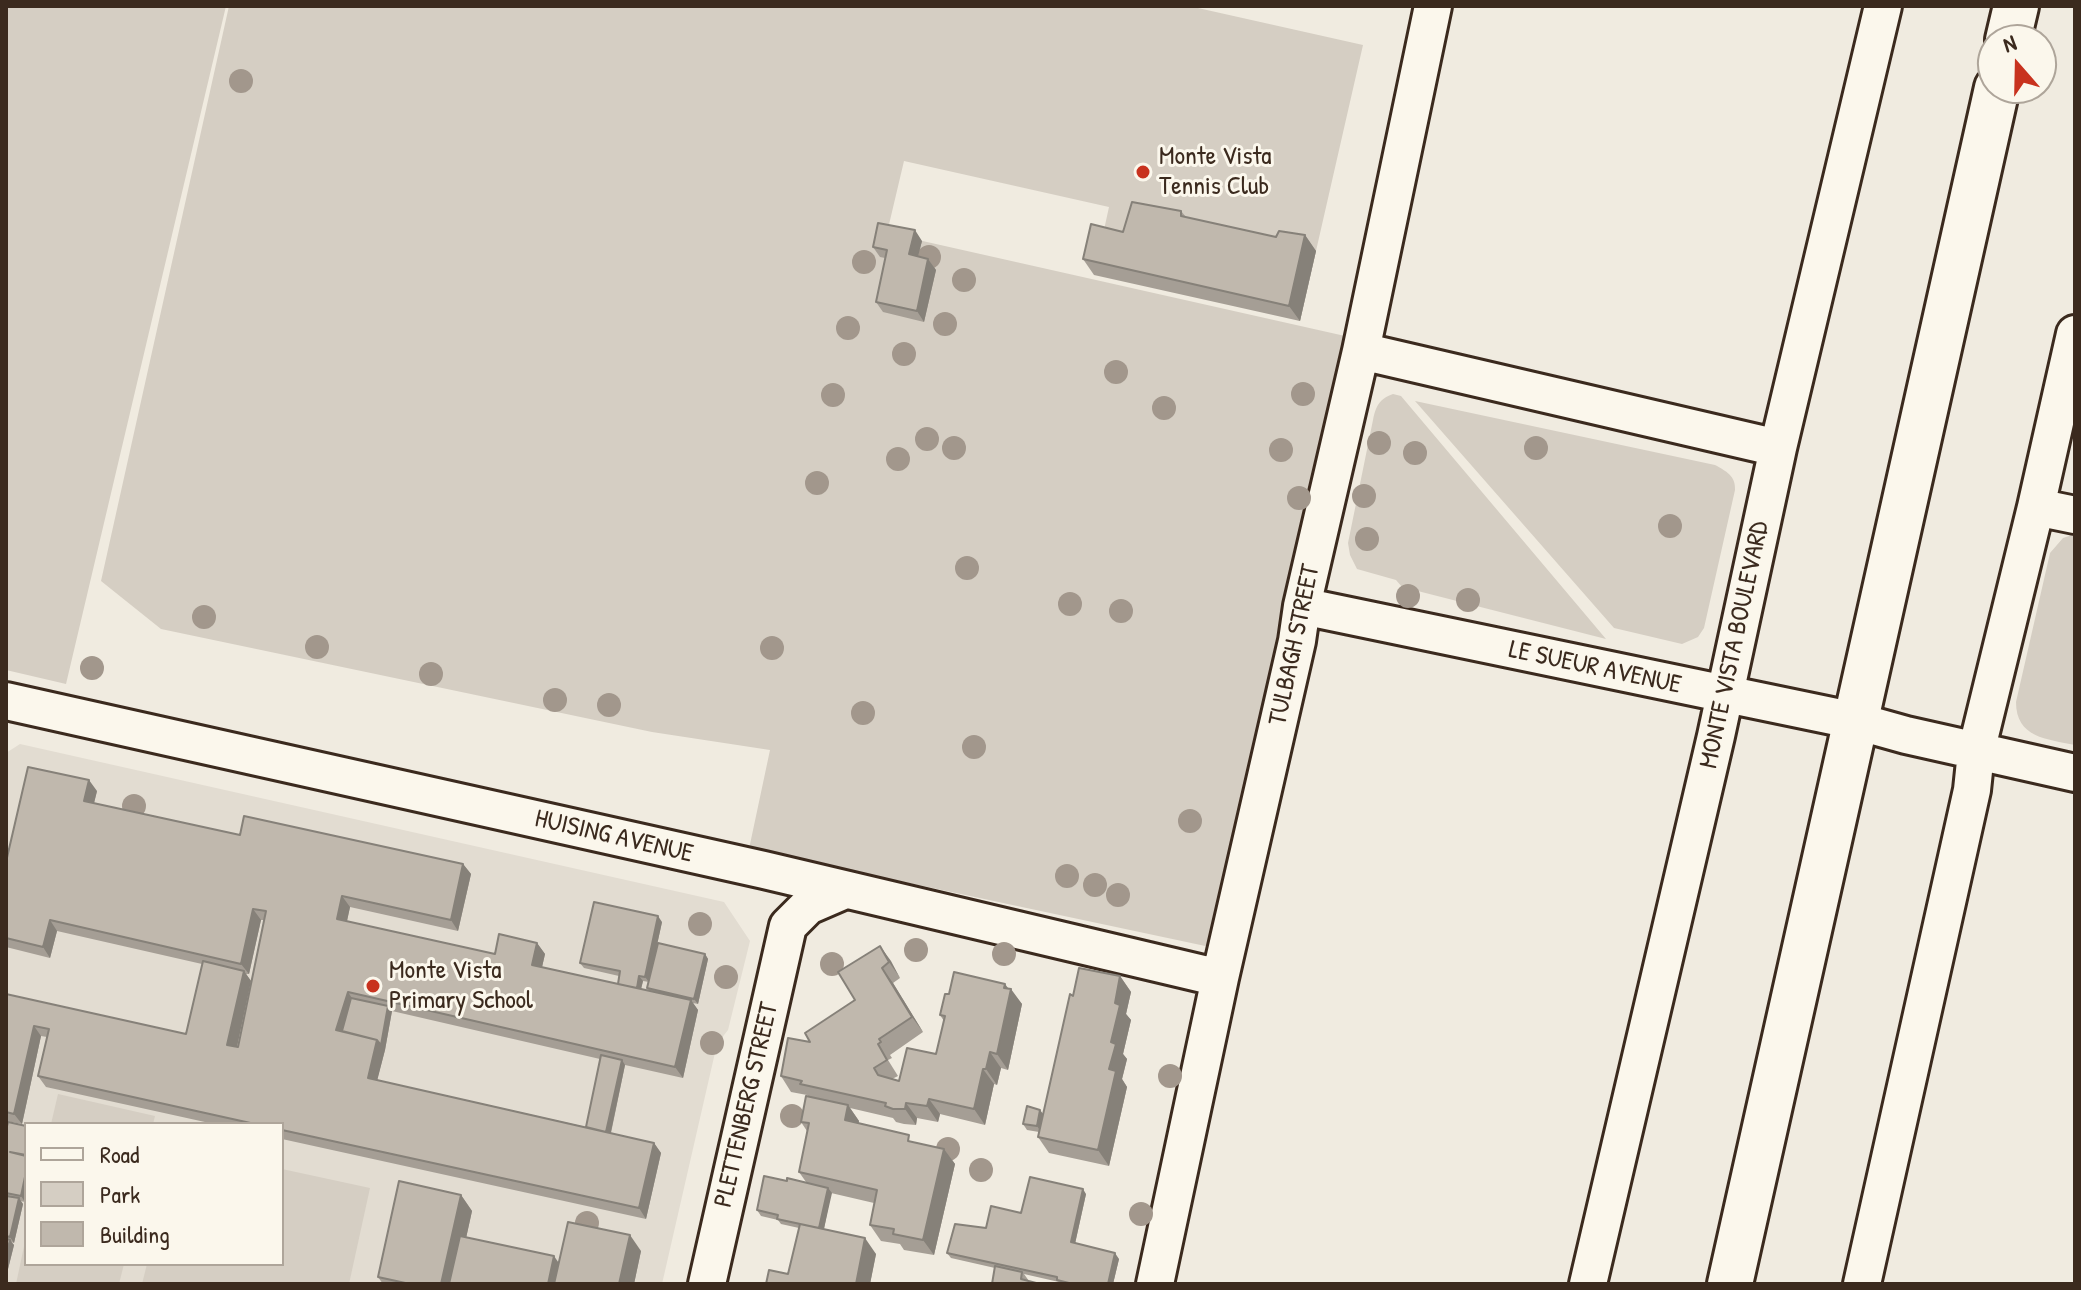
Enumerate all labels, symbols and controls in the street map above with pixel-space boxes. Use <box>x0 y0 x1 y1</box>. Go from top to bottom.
north arrow <box>1977 24 2057 104</box>
text: N <box>1999 27 2020 59</box>
place label: Monte Vista Tennis Club <box>1159 141 1272 202</box>
marker: Monte Vista Tennis Club <box>1134 163 1152 181</box>
street label: MONTE VISTA BOULEVARD <box>1694 519 1776 771</box>
street label: TULBAGH STREET <box>1263 562 1327 728</box>
street label: LE SUEUR AVENUE <box>1506 635 1684 701</box>
street label: HUISING AVENUE <box>532 804 696 870</box>
place label: Monte Vista Primary School <box>389 955 533 1016</box>
marker: Monte Vista Primary School <box>364 977 382 995</box>
street label: PLETTENBERG STREET <box>708 1000 786 1210</box>
legend <box>24 1122 284 1266</box>
text: Road <box>100 1138 139 1170</box>
text: Park <box>100 1178 140 1210</box>
text: Building <box>100 1218 170 1250</box>

